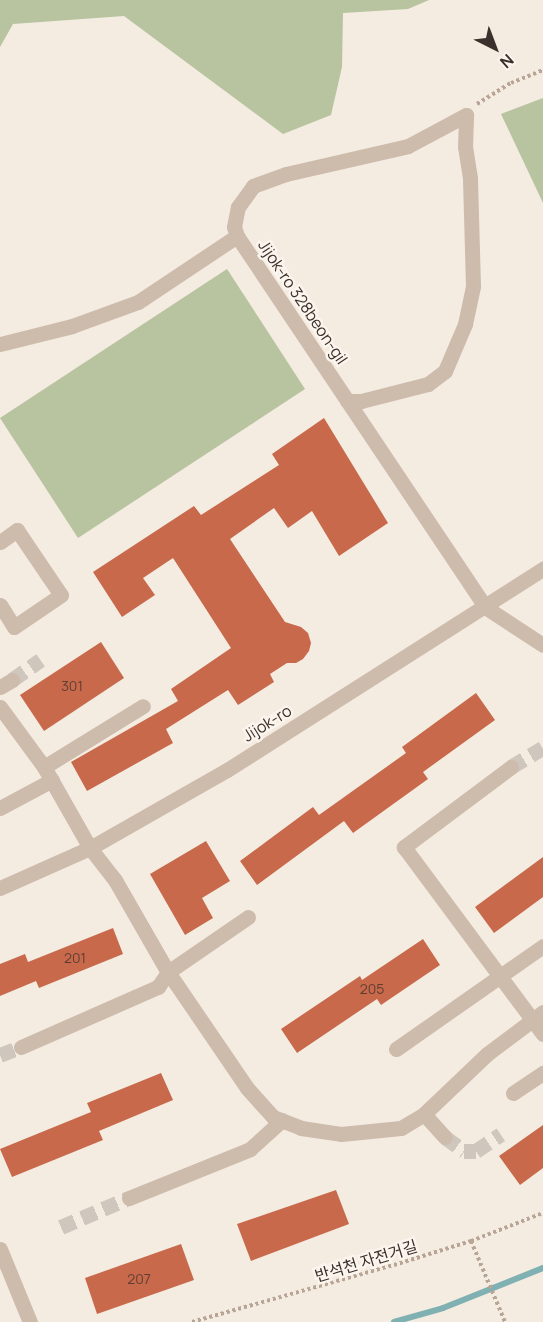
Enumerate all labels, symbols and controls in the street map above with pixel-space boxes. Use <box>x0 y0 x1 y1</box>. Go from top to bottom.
north arrow <box>465 18 525 78</box>
text: N <box>495 49 519 73</box>
street label: Jijok-ro 328beon-gil <box>254 236 352 368</box>
house number: 301 <box>61 678 83 694</box>
street label: Jijok-ro <box>239 701 295 745</box>
house number: 201 <box>64 950 86 966</box>
house number: 205 <box>360 981 384 997</box>
street label: 반석천 자전거길 <box>312 1236 420 1286</box>
house number: 207 <box>127 1271 151 1287</box>

